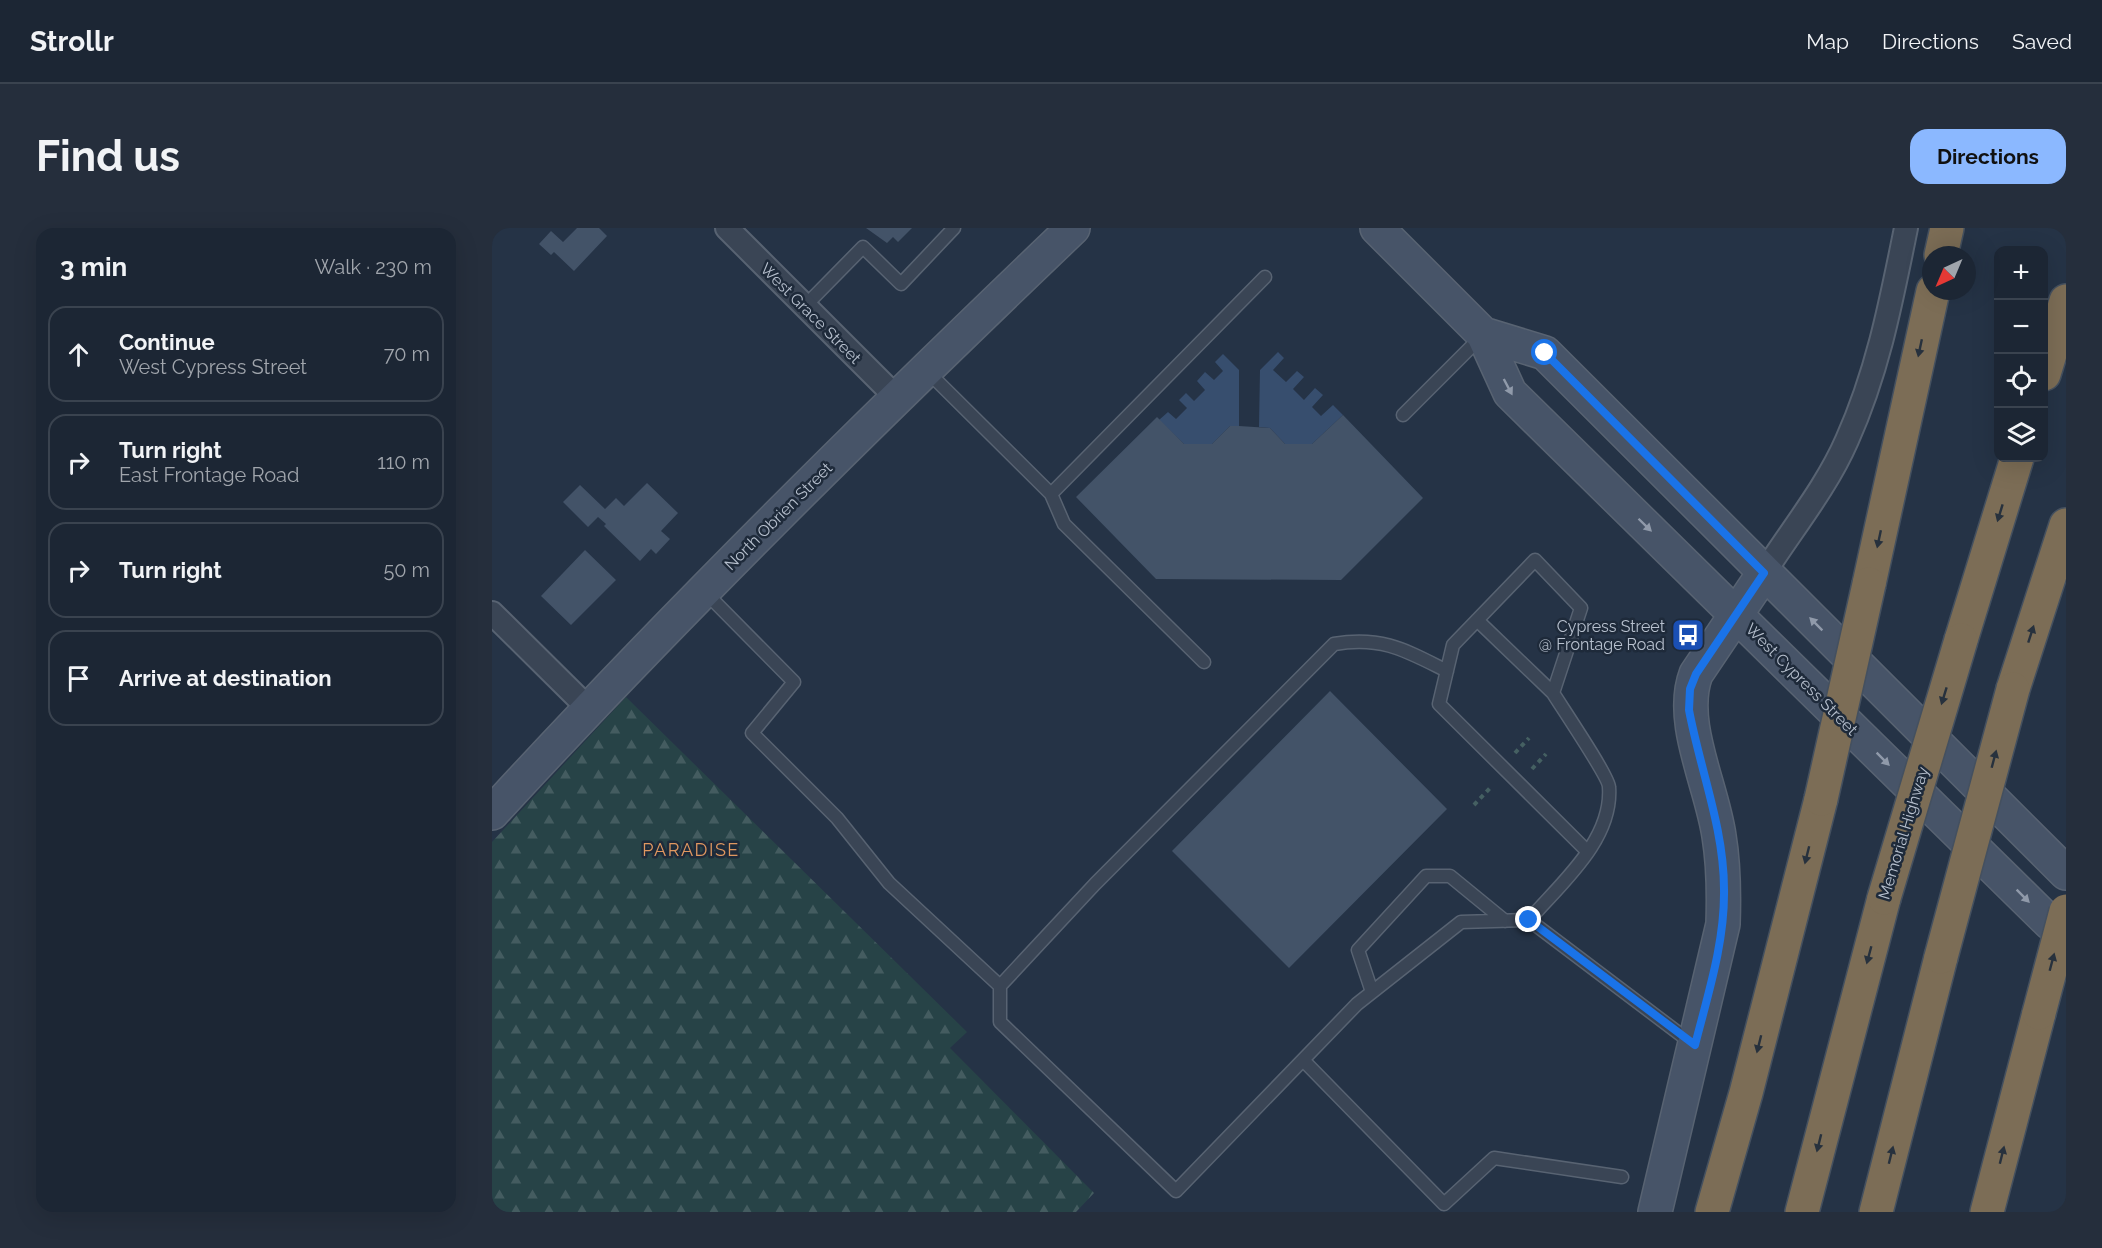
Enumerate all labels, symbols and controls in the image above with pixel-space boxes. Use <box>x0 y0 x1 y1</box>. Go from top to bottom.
text: Strollr <box>30 25 114 58</box>
text: Map <box>1806 29 1849 54</box>
text: Directions <box>1882 29 1979 54</box>
text: Saved <box>2012 29 2072 54</box>
button: Directions <box>1910 129 2066 184</box>
text: Find us <box>36 132 180 181</box>
north arrow <box>1922 246 1976 300</box>
map controls <box>1994 246 2048 462</box>
button: + <box>1994 246 2048 300</box>
text: 3 min <box>60 252 127 282</box>
text: Walk · 230 m <box>314 255 432 279</box>
street label: West Grace Street <box>756 259 865 368</box>
button: − <box>1994 300 2048 354</box>
text: Continue <box>119 329 215 355</box>
icon: ahead <box>62 338 95 371</box>
route start <box>1531 339 1557 365</box>
one-way arrow <box>1915 339 1924 358</box>
text: 70 m <box>384 342 430 366</box>
button: locate <box>1994 354 2048 408</box>
text: West Cypress Street <box>119 355 307 379</box>
one-way arrow <box>1503 379 1513 396</box>
button: layers <box>1994 408 2048 462</box>
text: Turn right <box>119 437 222 463</box>
icon: right <box>62 446 95 479</box>
text: 110 m <box>377 450 430 474</box>
street label: North Obrien Street <box>721 458 837 574</box>
text: East Frontage Road <box>119 463 299 487</box>
one-way arrow <box>1995 504 2004 522</box>
one-way arrow <box>1637 517 1651 531</box>
one-way arrow <box>1874 529 1883 548</box>
icon: right <box>62 554 95 587</box>
text: Turn right <box>119 557 222 583</box>
text: 50 m <box>383 558 430 582</box>
place label: Cypress Street @ Frontage Road <box>1539 617 1666 654</box>
bus stop icon: Cypress Street @ Frontage Road <box>1670 617 1706 653</box>
one-way arrow <box>1810 618 1824 632</box>
street label: West Cypress Street <box>1742 619 1862 740</box>
one-way arrow <box>2027 625 2036 643</box>
icon: arrive <box>62 662 95 695</box>
text: Arrive at destination <box>119 665 332 691</box>
one-way arrow <box>1939 687 1948 705</box>
one-way arrow <box>1990 750 2000 768</box>
one-way arrow <box>1876 752 1890 766</box>
street label: Memorial Highway <box>1874 764 1933 902</box>
district label: PARADISE <box>642 839 740 860</box>
one-way arrow <box>1802 847 1811 865</box>
one-way arrow <box>2015 889 2030 903</box>
route end <box>1515 906 1541 932</box>
one-way arrow <box>1863 946 1873 964</box>
one-way arrow <box>2048 953 2058 971</box>
one-way arrow <box>1753 1035 1763 1054</box>
one-way arrow <box>1813 1134 1823 1153</box>
one-way arrow <box>1886 1146 1896 1164</box>
one-way arrow <box>1998 1146 2007 1164</box>

